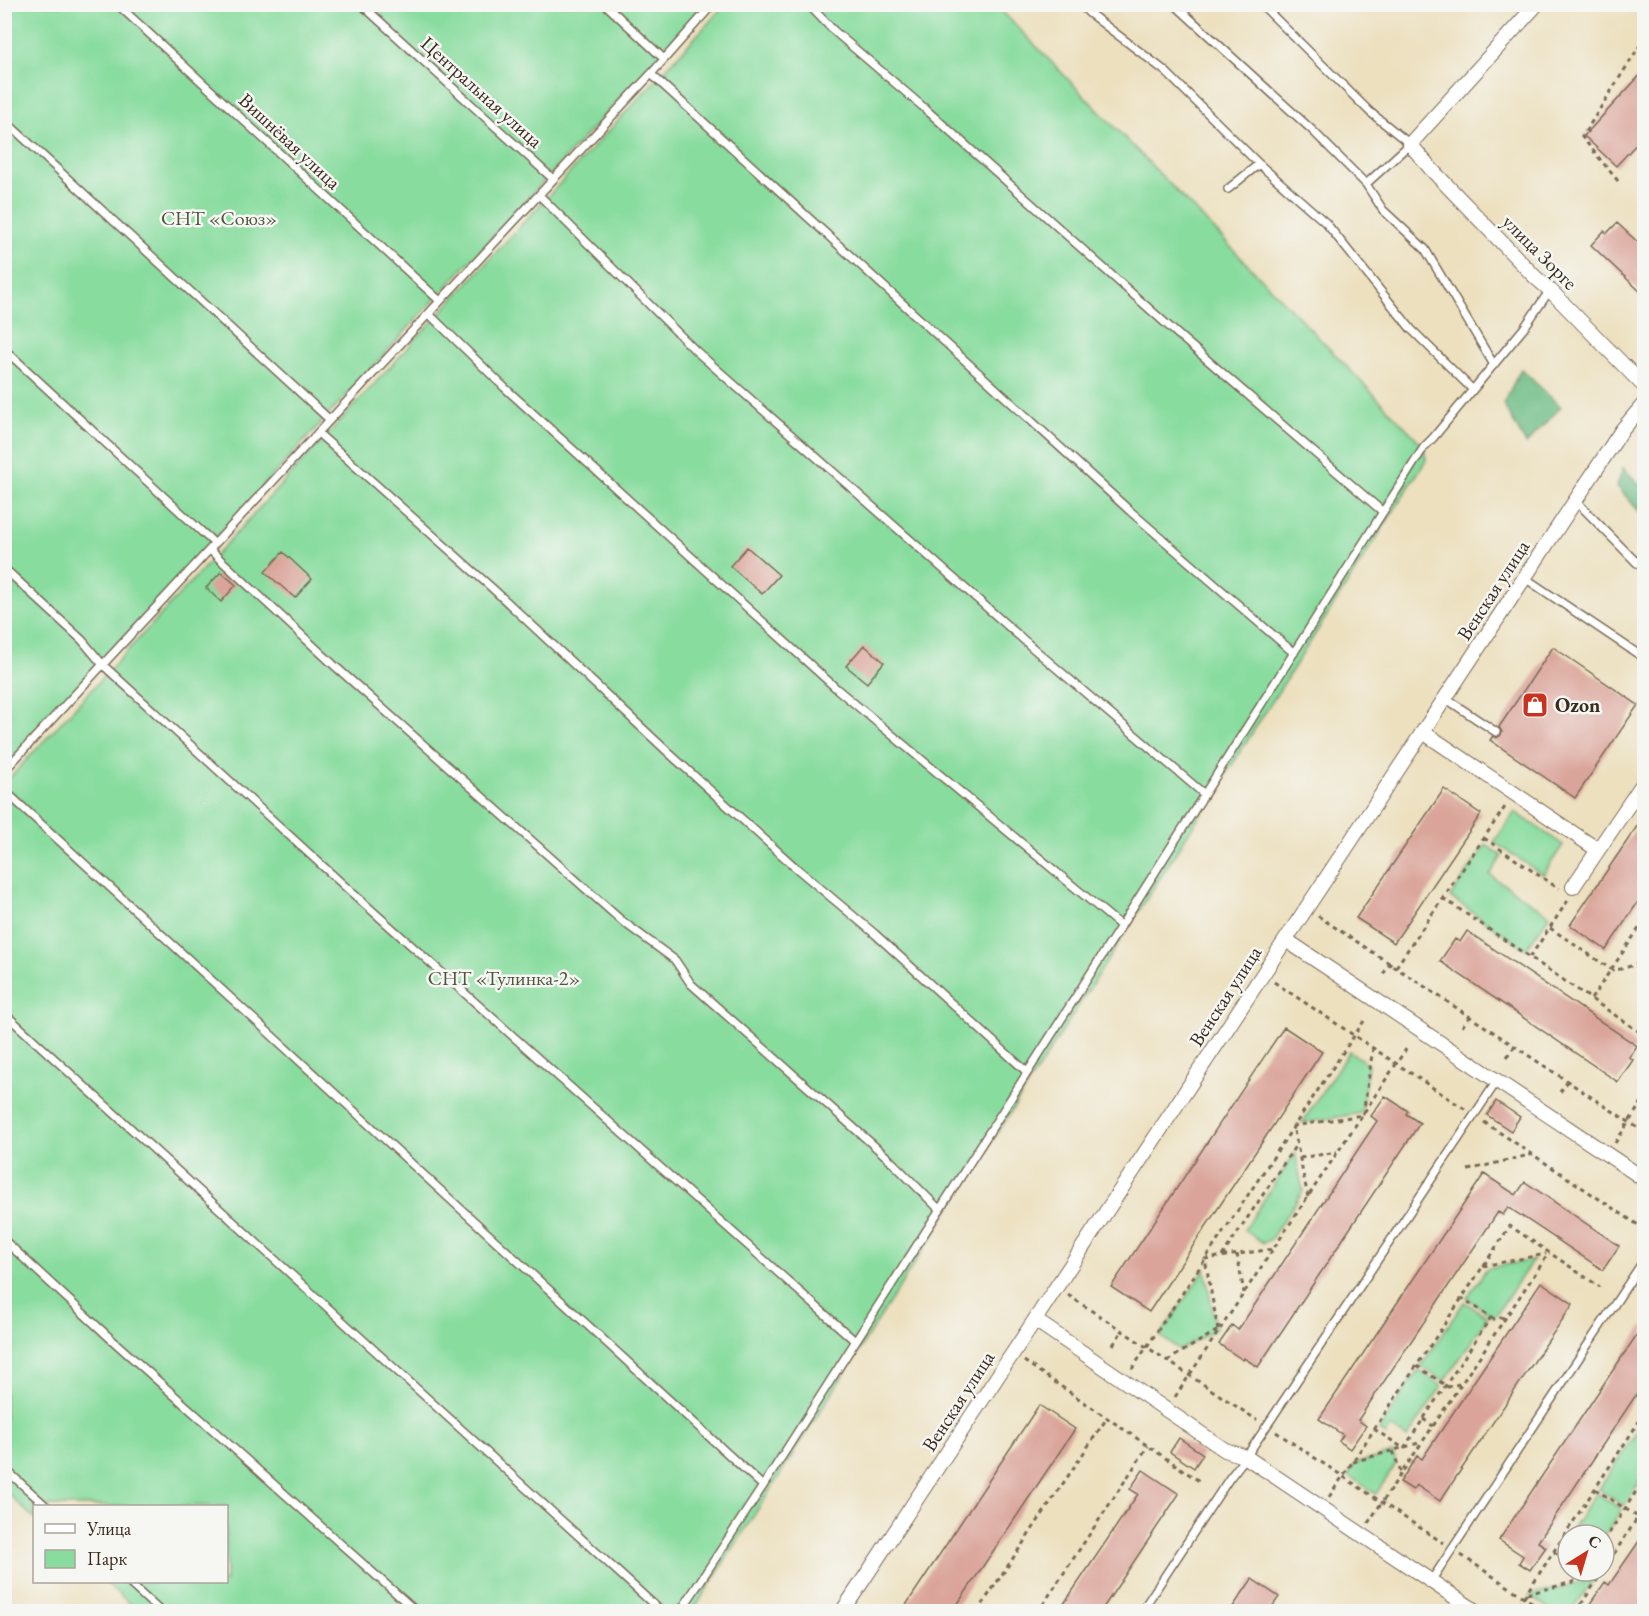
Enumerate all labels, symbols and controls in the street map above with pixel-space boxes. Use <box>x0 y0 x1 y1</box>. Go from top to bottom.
street label: Центральная улица <box>416 30 548 154</box>
street label: Вишнёвая улица <box>233 87 347 195</box>
park label: СНТ «Союз» <box>161 205 277 231</box>
street label: улица Зорге <box>1497 209 1583 295</box>
street label: Венская улица <box>1451 535 1535 645</box>
shop icon: Ozon <box>1520 690 1550 720</box>
place label: Ozon <box>1555 692 1600 718</box>
street label: Венская улица <box>1183 941 1267 1051</box>
park label: СНТ «Тулинка-2» <box>428 965 580 991</box>
street label: Венская улица <box>916 1346 1000 1456</box>
legend <box>33 1505 228 1583</box>
text: Улица <box>86 1517 132 1540</box>
north arrow <box>1556 1523 1616 1583</box>
text: С <box>1584 1530 1606 1553</box>
text: Парк <box>87 1547 127 1570</box>

